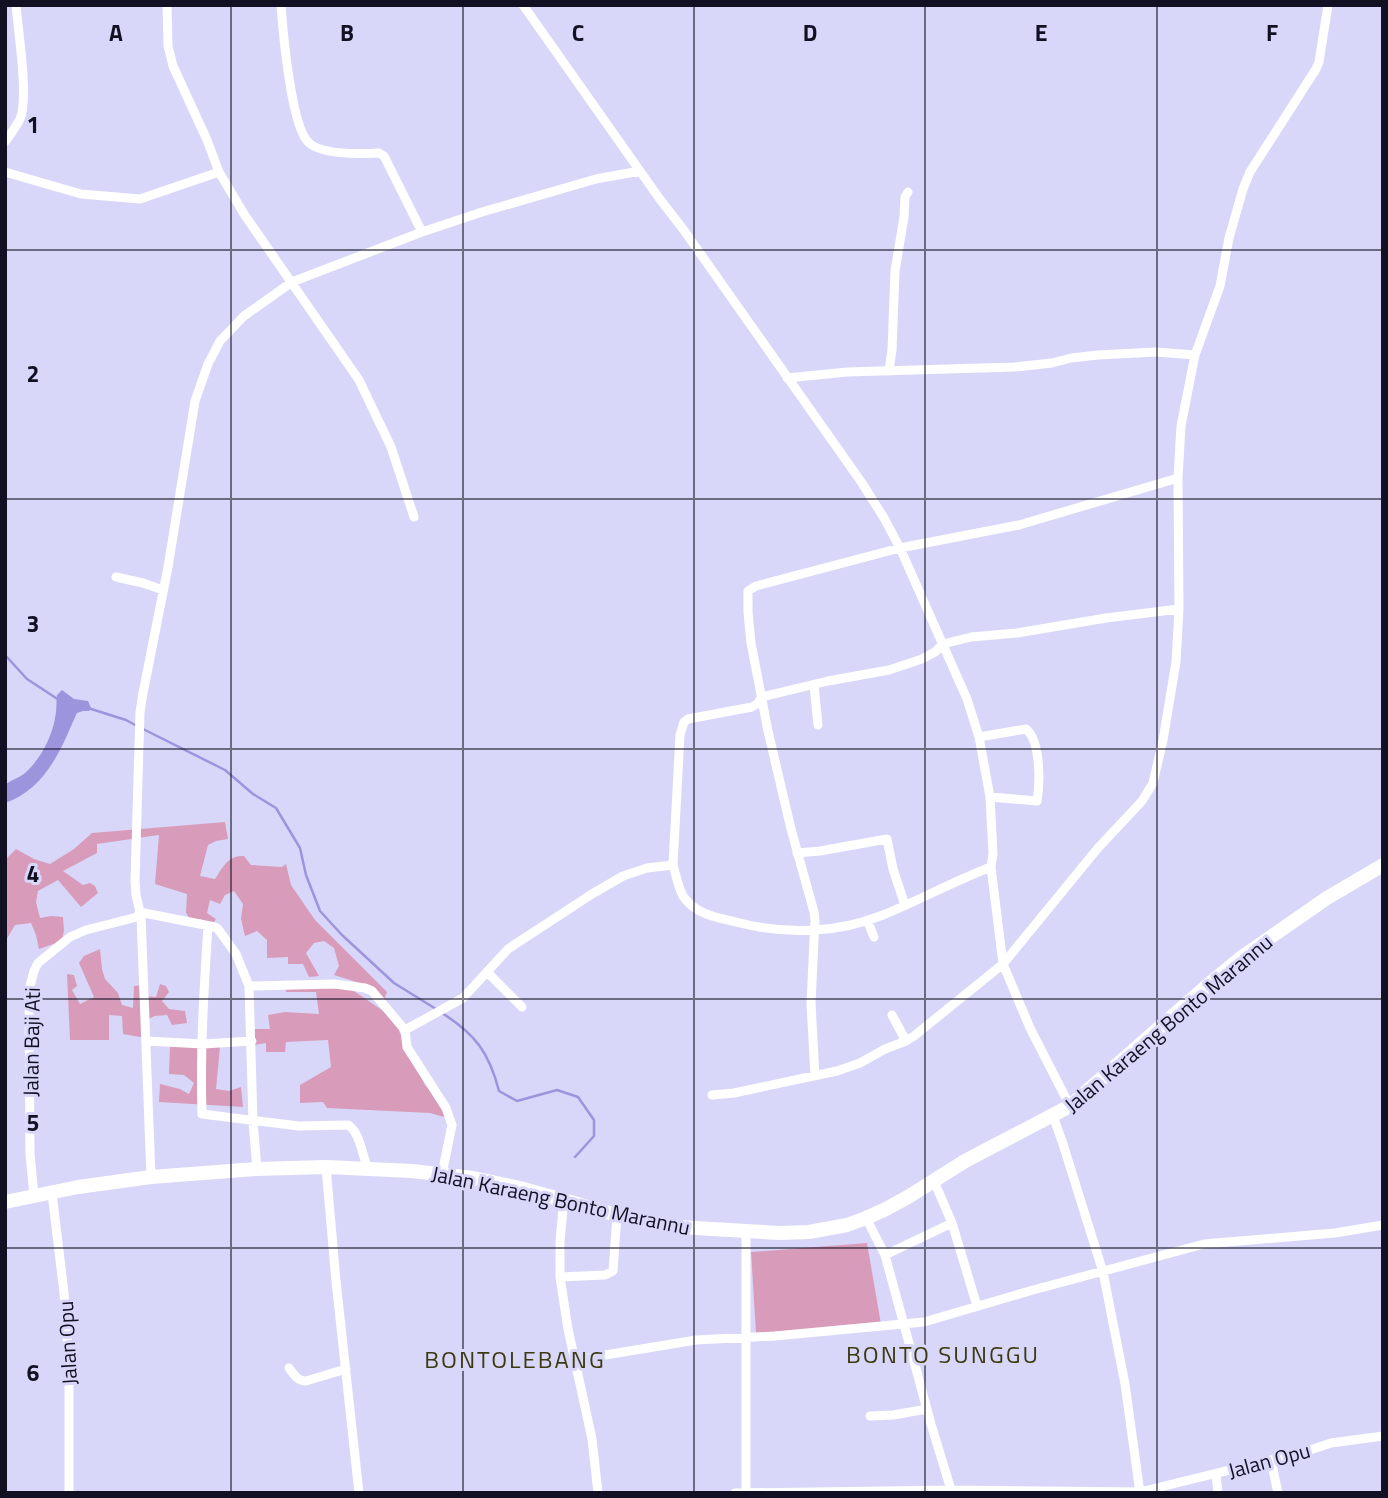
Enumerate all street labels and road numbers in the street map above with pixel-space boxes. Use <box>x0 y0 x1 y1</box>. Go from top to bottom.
street label: Jalan Karaeng Bonto Marannu <box>1057 926 1279 1120</box>
street label: Jalan Baji Ati <box>14 987 48 1097</box>
street label: Jalan Karaeng Bonto Marannu <box>429 1157 693 1243</box>
street label: Jalan Opu <box>49 1300 85 1386</box>
street label: Jalan Opu <box>1224 1434 1314 1486</box>

